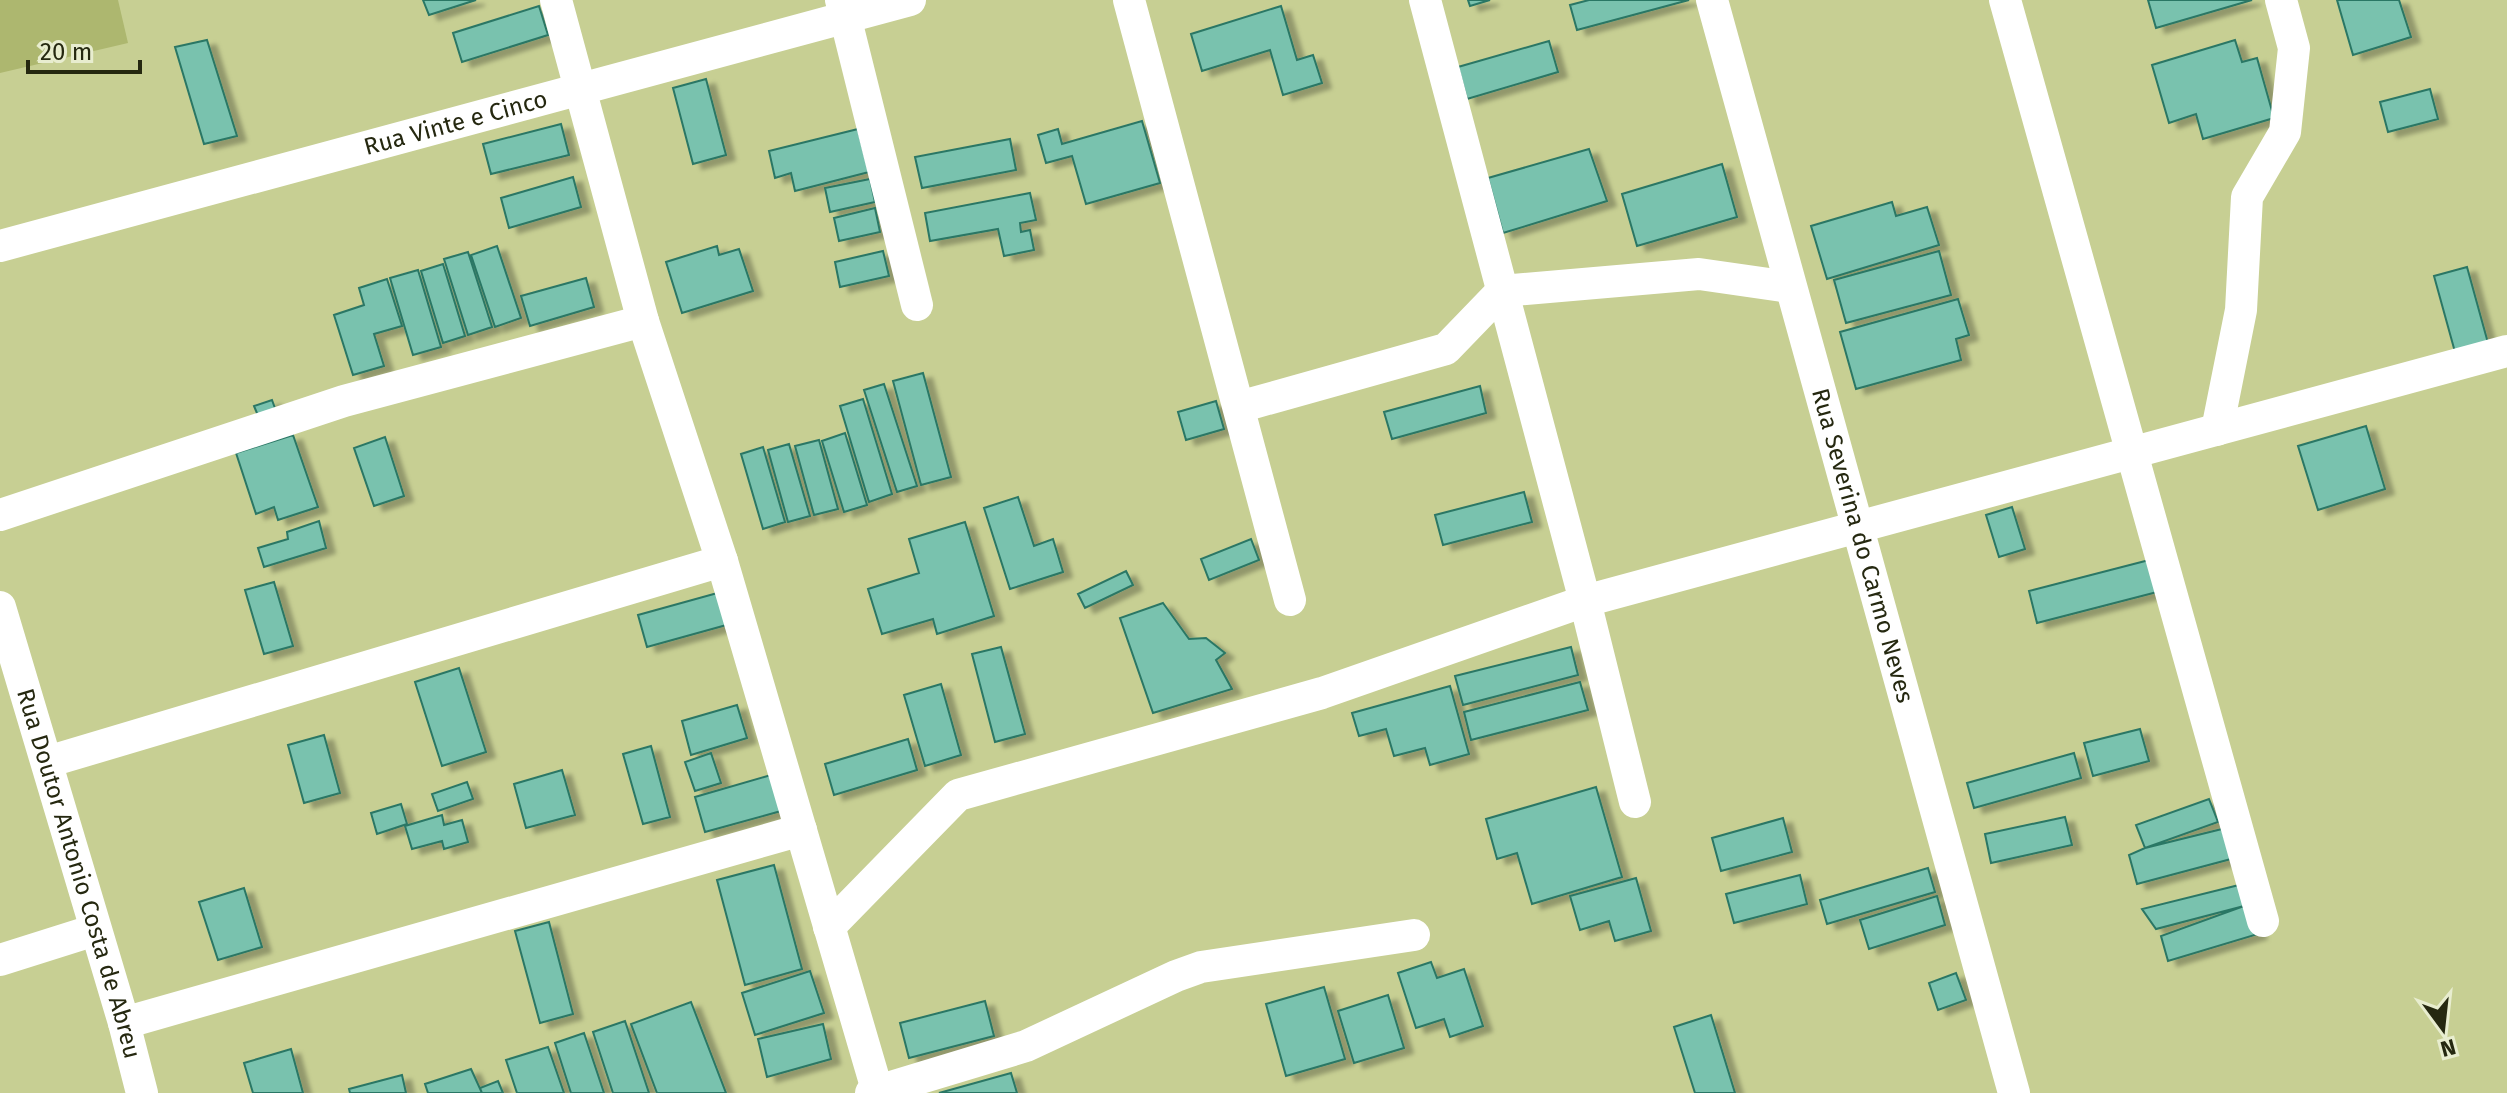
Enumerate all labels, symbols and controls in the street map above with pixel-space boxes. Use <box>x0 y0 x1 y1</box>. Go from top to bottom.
scale bar <box>28 24 140 74</box>
text: 20 m <box>40 38 92 66</box>
street label: Rua Vinte e Cinco <box>361 85 550 161</box>
street label: Rua Severina do Carmo Neves <box>1806 385 1920 706</box>
street label: Rua Doutor Antonio Costa de Abreu <box>11 685 147 1061</box>
north arrow <box>2403 989 2483 1069</box>
text: N <box>2438 1033 2459 1063</box>

